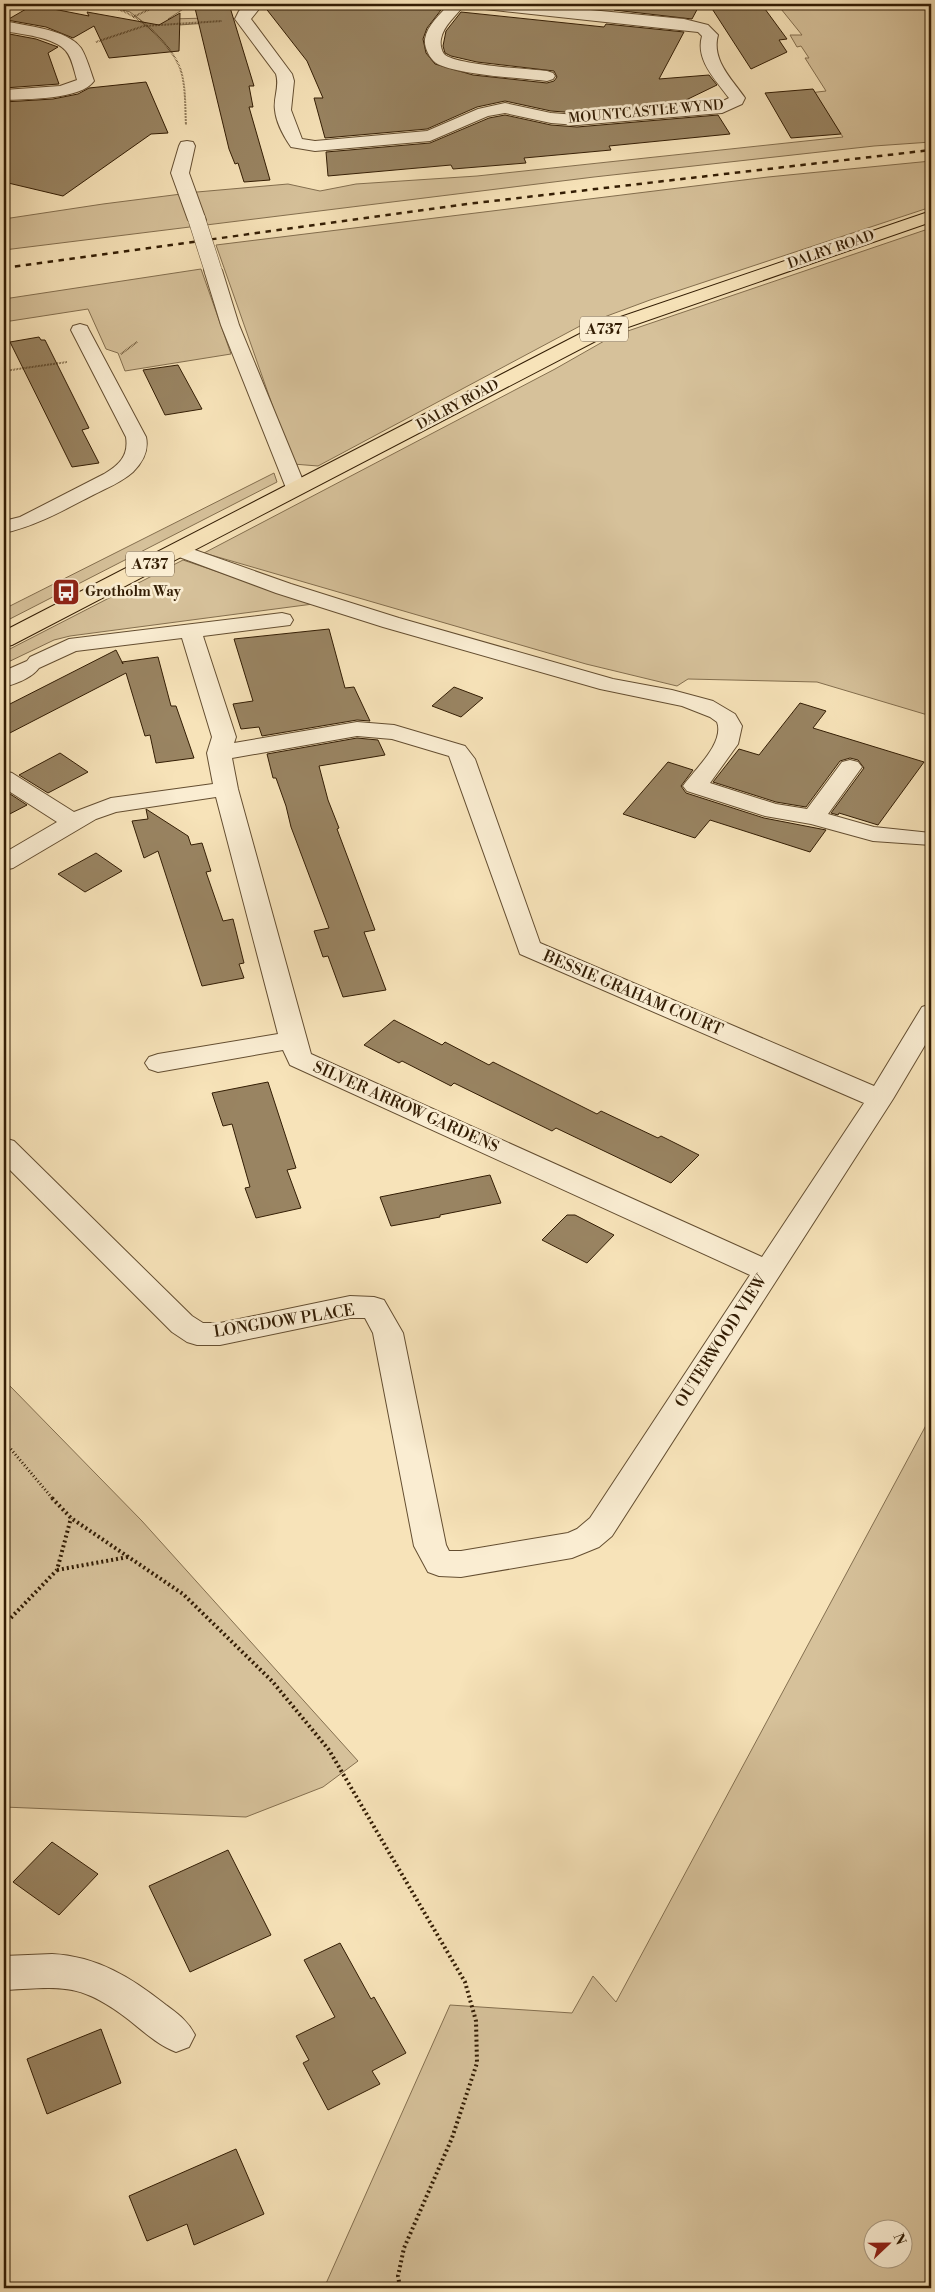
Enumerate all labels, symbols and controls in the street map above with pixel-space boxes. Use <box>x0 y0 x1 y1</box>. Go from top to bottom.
street label: MOUNTCASTLE WYND <box>567 96 725 128</box>
street label: DALRY ROAD <box>785 227 877 273</box>
road number: A737 <box>580 316 628 342</box>
street label: DALRY ROAD <box>414 376 502 434</box>
road number: A737 <box>126 552 174 576</box>
bus stop icon: Grotholm Way <box>51 577 81 607</box>
place label: Grotholm Way <box>85 583 182 601</box>
street label: BESSIE GRAHAM COURT <box>539 946 726 1040</box>
street label: SILVER ARROW GARDENS <box>310 1057 502 1157</box>
street label: OUTERWOOD VIEW <box>671 1270 772 1411</box>
street label: LONGDOW PLACE <box>212 1300 356 1342</box>
north arrow <box>862 2220 912 2270</box>
text: N <box>889 2231 910 2248</box>

